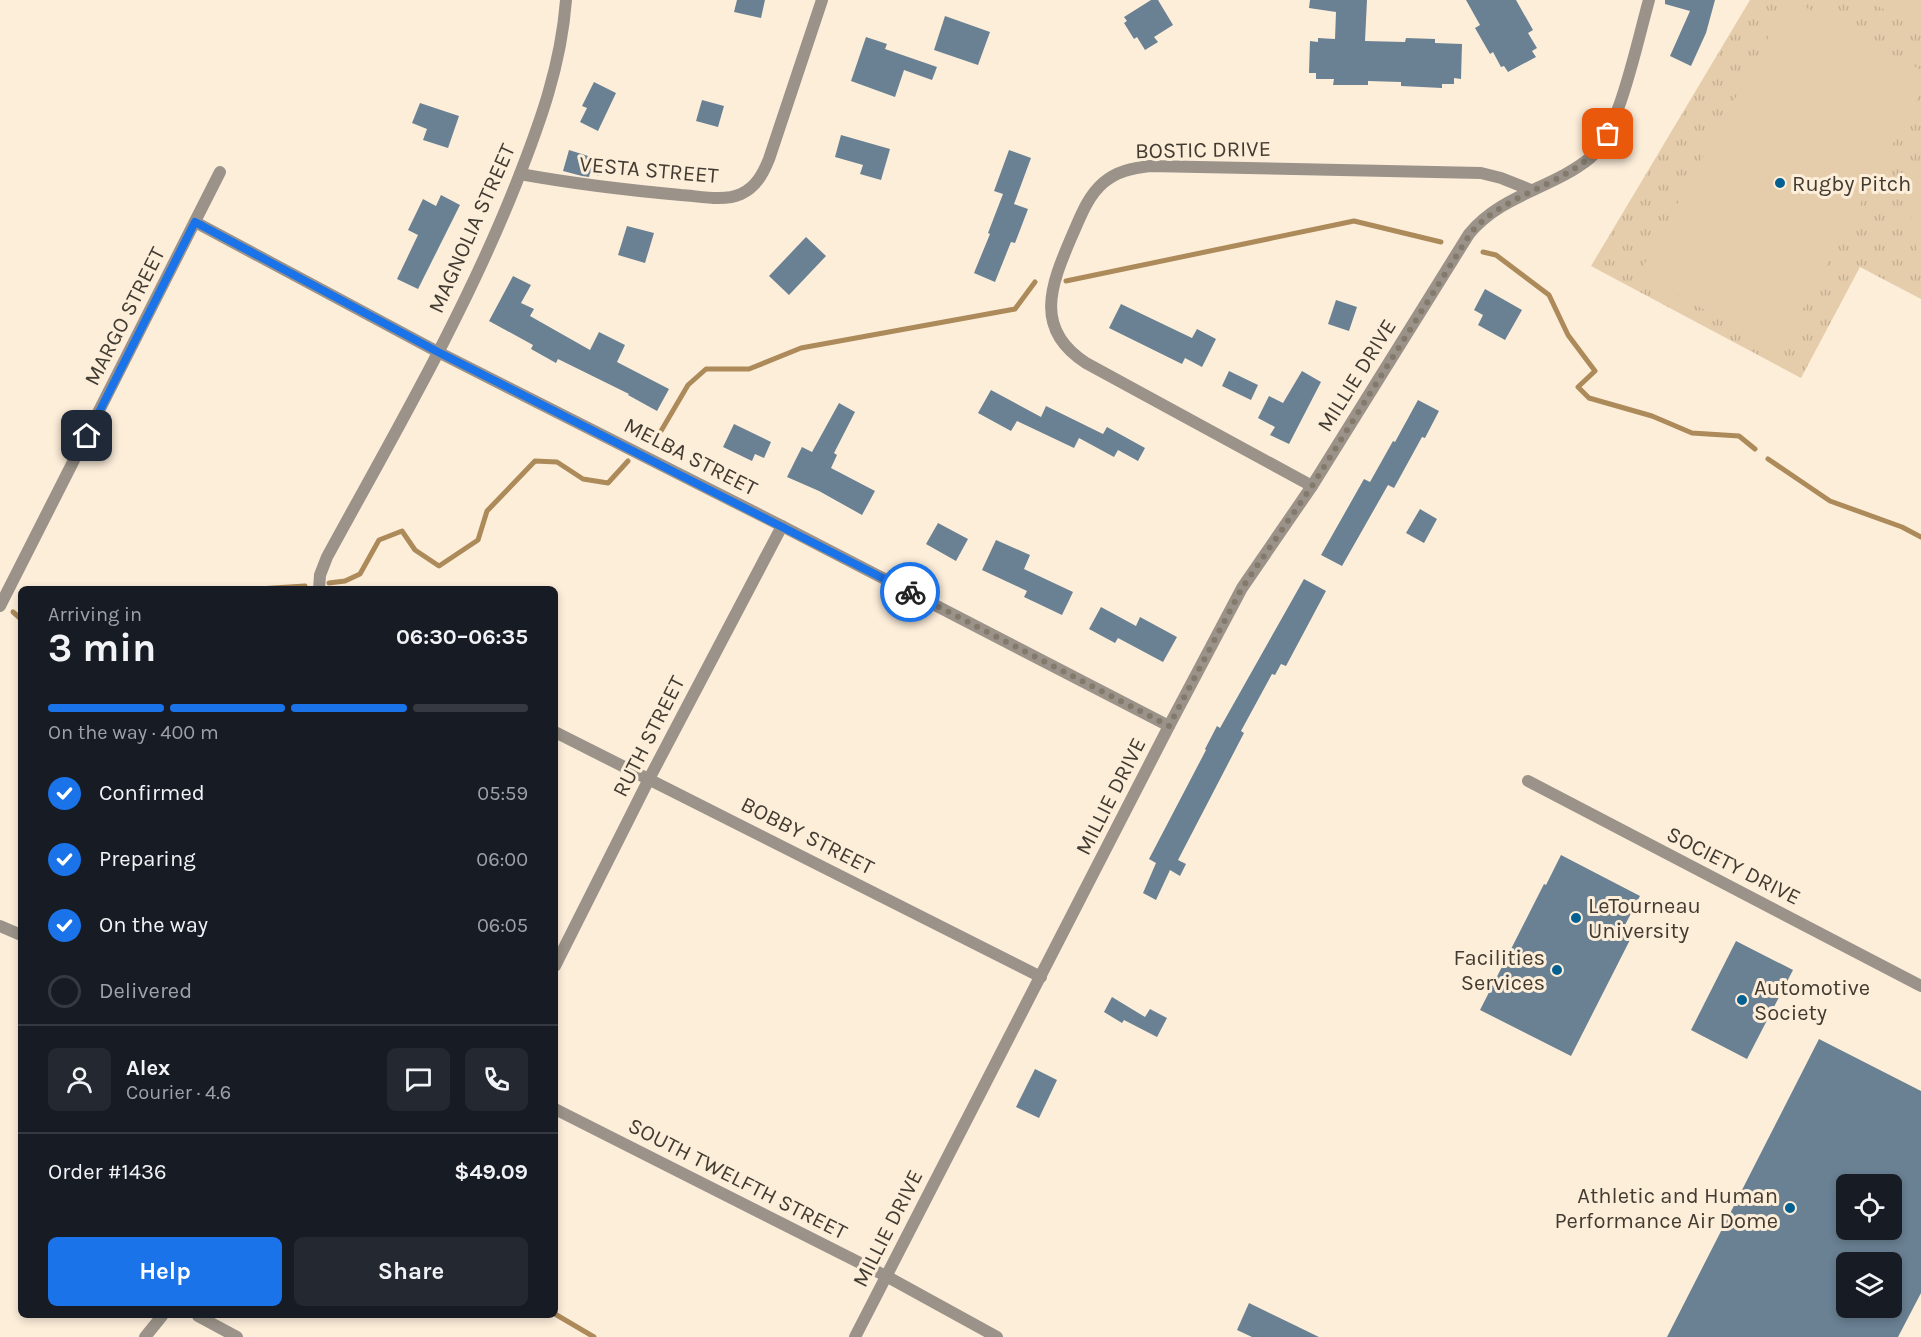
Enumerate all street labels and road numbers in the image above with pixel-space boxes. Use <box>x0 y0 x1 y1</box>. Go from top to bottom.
street label: BOSTIC DRIVE <box>1135 136 1271 164</box>
street label: MAGNOLIA STREET <box>423 140 521 317</box>
street label: VESTA STREET <box>578 151 720 189</box>
street label: MARGO STREET <box>79 243 171 390</box>
street label: MILLIE DRIVE <box>1312 314 1402 437</box>
street label: MELBA STREET <box>619 412 762 502</box>
street label: RUTH STREET <box>607 672 691 801</box>
street label: MILLIE DRIVE <box>1070 734 1152 859</box>
street label: BOBBY STREET <box>737 791 879 881</box>
street label: SOCIETY DRIVE <box>1662 821 1805 911</box>
street label: SOUTH TWELFTH STREET <box>624 1112 851 1245</box>
street label: MILLIE DRIVE <box>847 1166 929 1291</box>

